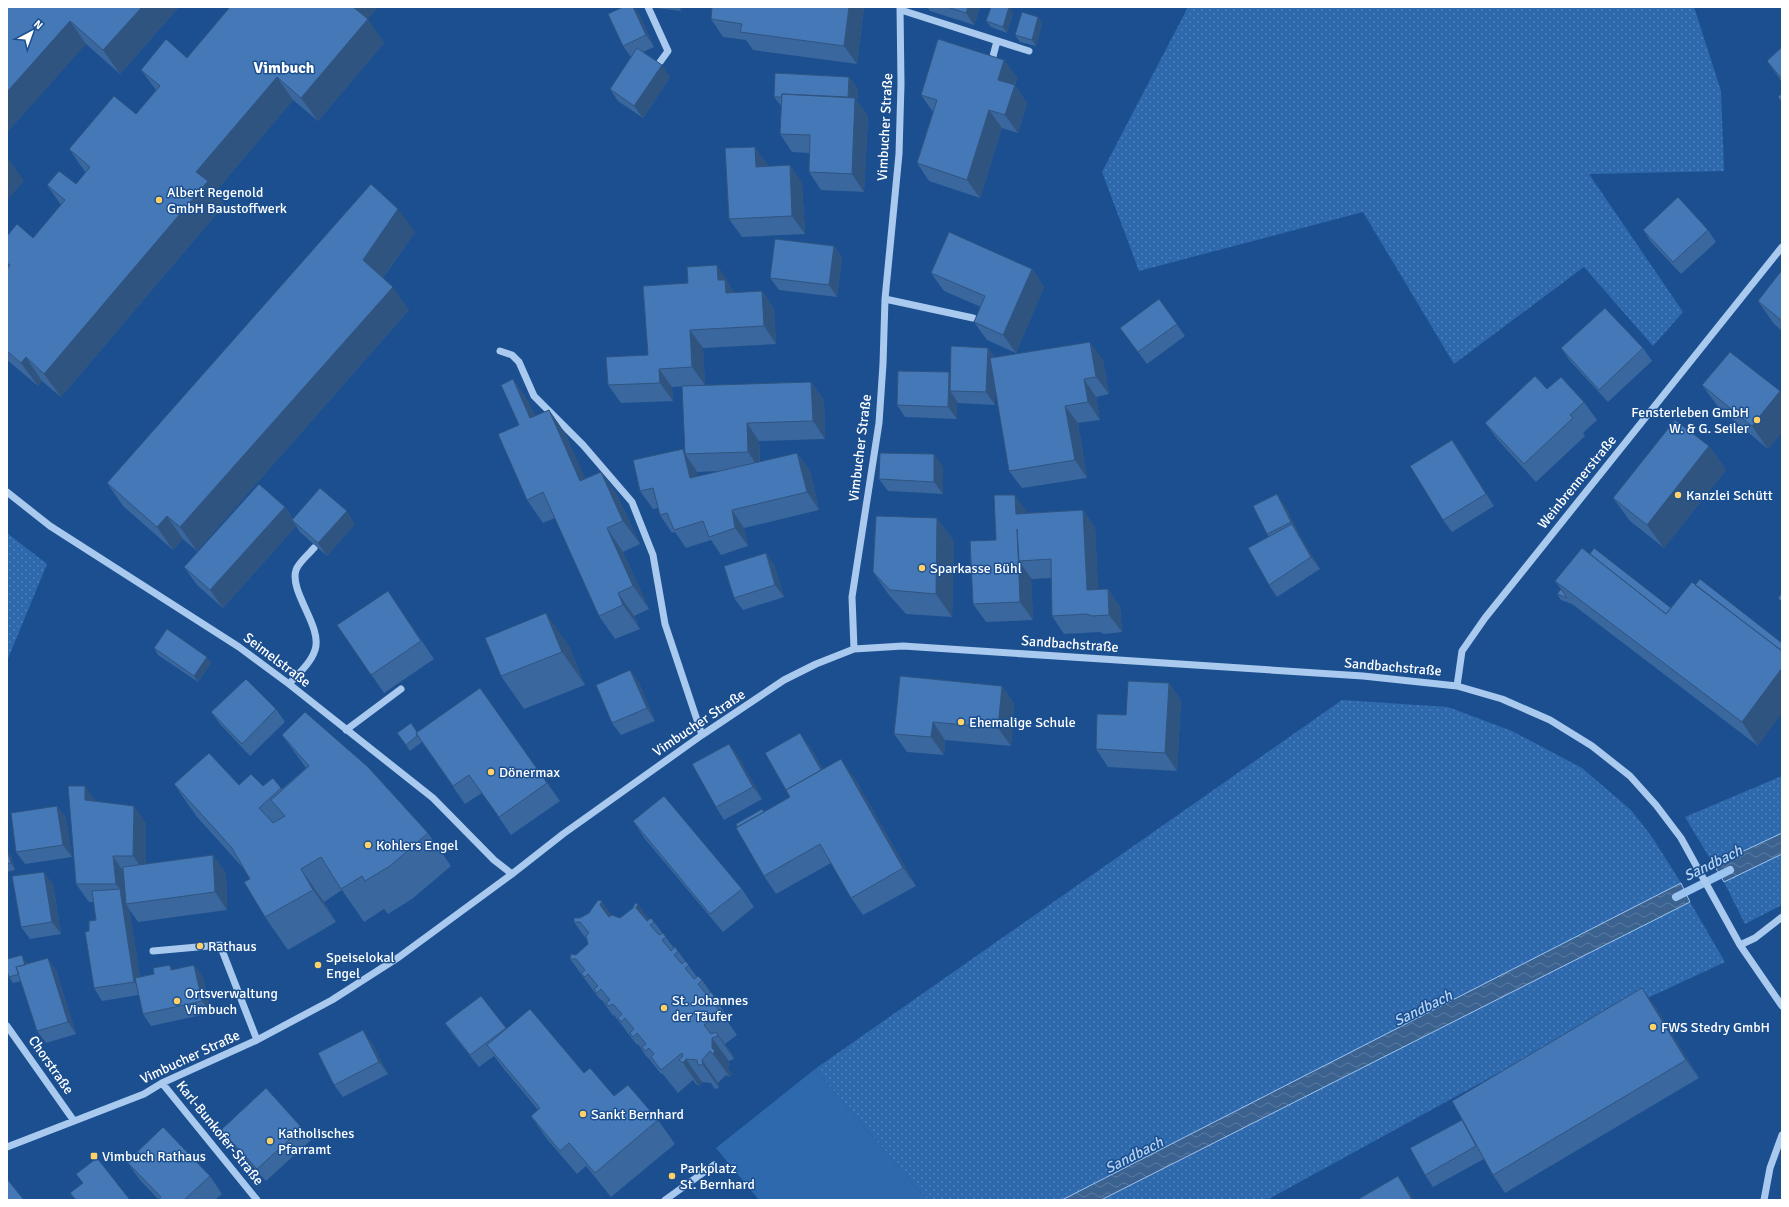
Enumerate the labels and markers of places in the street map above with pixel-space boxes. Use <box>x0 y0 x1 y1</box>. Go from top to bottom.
place label: Albert Regenold GmbH Baustoffwerk <box>167 184 287 217</box>
marker: Albert Regenold GmbH Baustoffwerk <box>154 195 164 205</box>
place label: Fensterleben GmbH W. & G. Seiler <box>1631 404 1750 437</box>
marker: Fensterleben GmbH W. & G. Seiler <box>1752 415 1762 425</box>
place label: Kanzlei Schütt <box>1686 487 1773 504</box>
marker: Kanzlei Schütt <box>1673 490 1683 500</box>
place label: Sparkasse Bühl <box>930 560 1022 577</box>
marker: Sparkasse Bühl <box>917 563 927 573</box>
place label: Ehemalige Schule <box>969 714 1076 731</box>
marker: Ehemalige Schule <box>956 717 966 727</box>
place label: Dönermax <box>499 764 560 781</box>
marker: Dönermax <box>486 767 496 777</box>
place label: Kohlers Engel <box>376 837 458 854</box>
marker: Kohlers Engel <box>363 840 373 850</box>
place label: Rathaus <box>208 938 257 955</box>
marker: Rathaus <box>195 941 205 951</box>
place label: Speiselokal Engel <box>326 949 395 982</box>
marker: Speiselokal Engel <box>313 960 323 970</box>
place label: Ortsverwaltung Vimbuch <box>185 985 278 1018</box>
place label: St. Johannes der Täufer <box>672 992 748 1025</box>
marker: Ortsverwaltung Vimbuch <box>172 996 182 1006</box>
marker: St. Johannes der Täufer <box>659 1003 669 1013</box>
place label: FWS Stedry GmbH <box>1661 1019 1770 1036</box>
marker: FWS Stedry GmbH <box>1648 1022 1658 1032</box>
place label: Sankt Bernhard <box>591 1106 684 1123</box>
marker: Sankt Bernhard <box>578 1109 588 1119</box>
place label: Katholisches Pfarramt <box>278 1125 354 1158</box>
marker: Katholisches Pfarramt <box>265 1136 275 1146</box>
place label: Vimbuch Rathaus <box>102 1148 206 1165</box>
marker: Vimbuch Rathaus <box>89 1151 99 1161</box>
place label: Parkplatz St. Bernhard <box>680 1160 755 1193</box>
marker: Parkplatz St. Bernhard <box>667 1171 677 1181</box>

